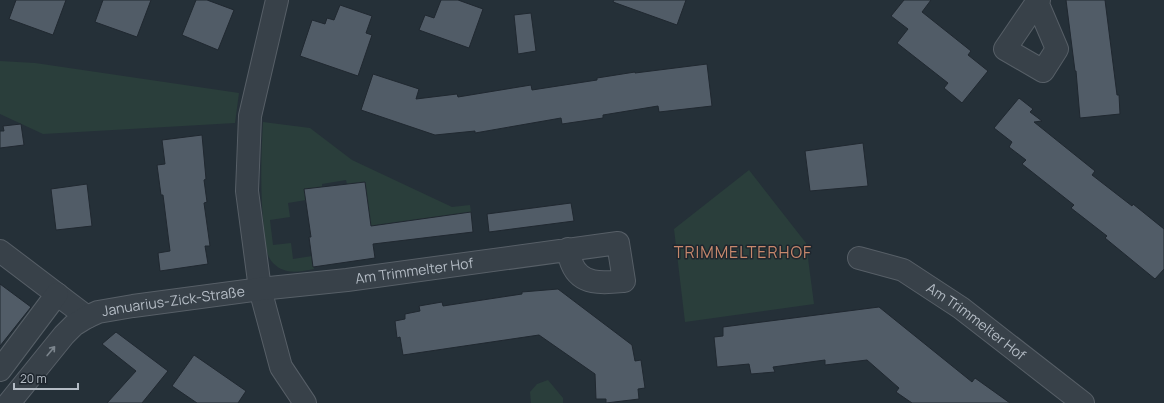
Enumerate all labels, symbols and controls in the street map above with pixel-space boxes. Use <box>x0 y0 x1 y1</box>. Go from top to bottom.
district label: TRIMMELTERHOF <box>674 241 812 263</box>
street label: Am Trimmelter Hof <box>354 253 475 288</box>
street label: Am Trimmelter Hof <box>923 278 1030 364</box>
street label: Januarius-Zick-Straße <box>100 281 246 320</box>
one-way arrow <box>46 345 55 356</box>
scale bar <box>14 365 78 391</box>
text: 20 m <box>20 370 47 387</box>

